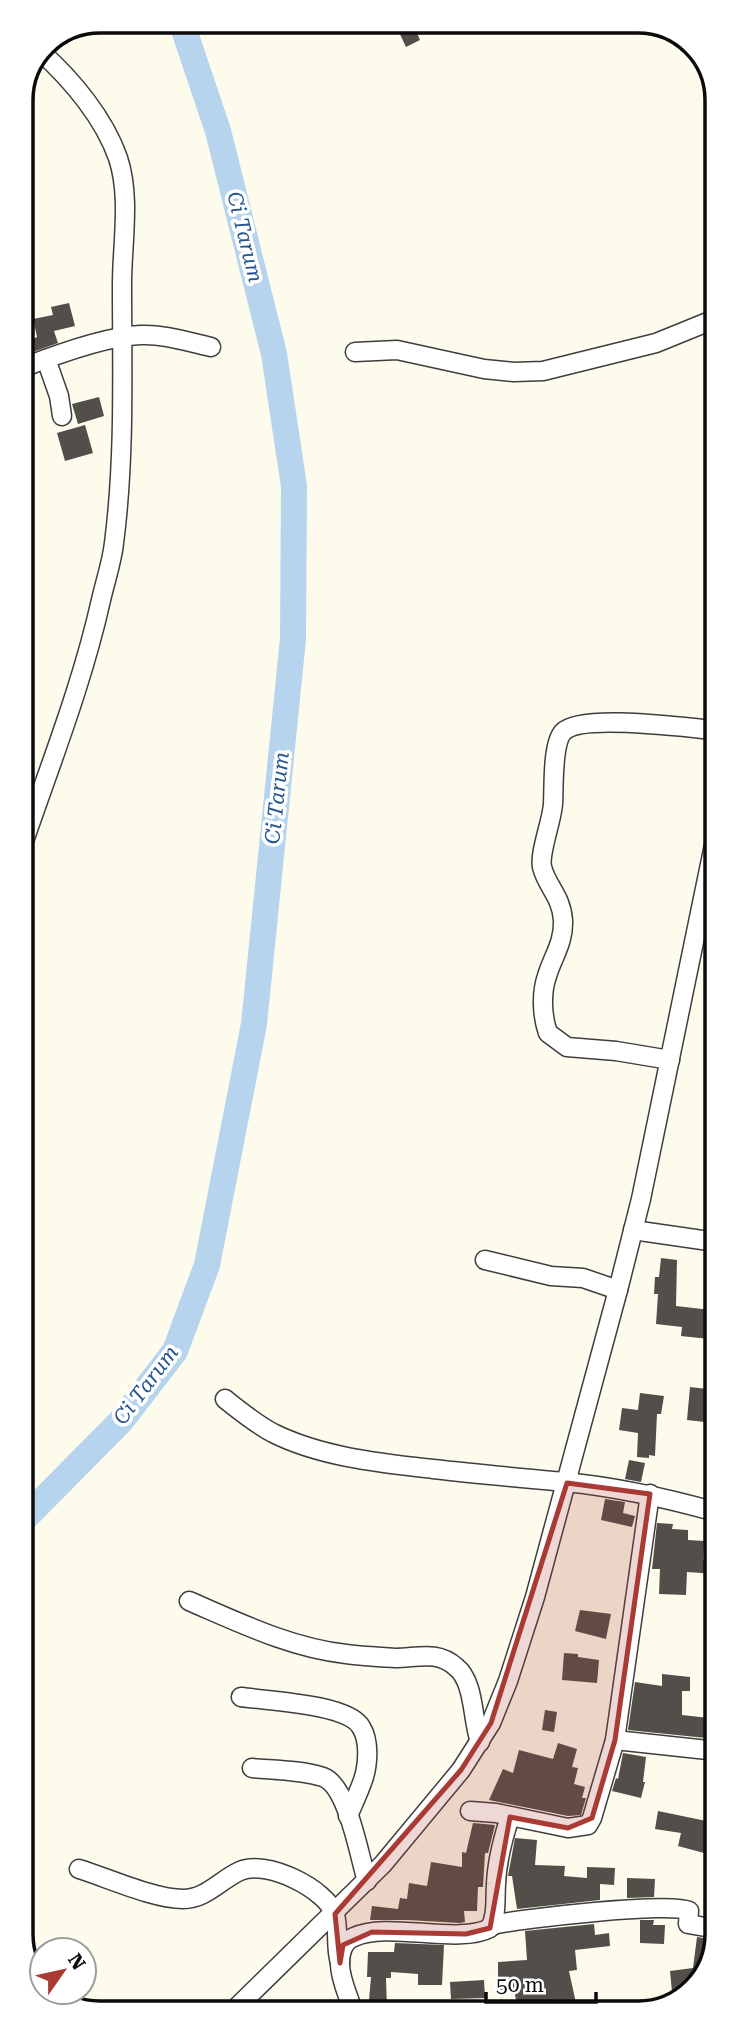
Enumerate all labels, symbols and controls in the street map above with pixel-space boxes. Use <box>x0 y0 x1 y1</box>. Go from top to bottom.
water label: Ci Tarum <box>222 189 268 285</box>
water label: Ci Tarum <box>260 751 294 845</box>
water label: Ci Tarum <box>109 1341 183 1429</box>
north arrow <box>28 1936 98 2006</box>
text: N <box>63 1949 91 1975</box>
scale bar <box>486 1960 596 2004</box>
text: 50 m <box>496 1973 544 1997</box>

